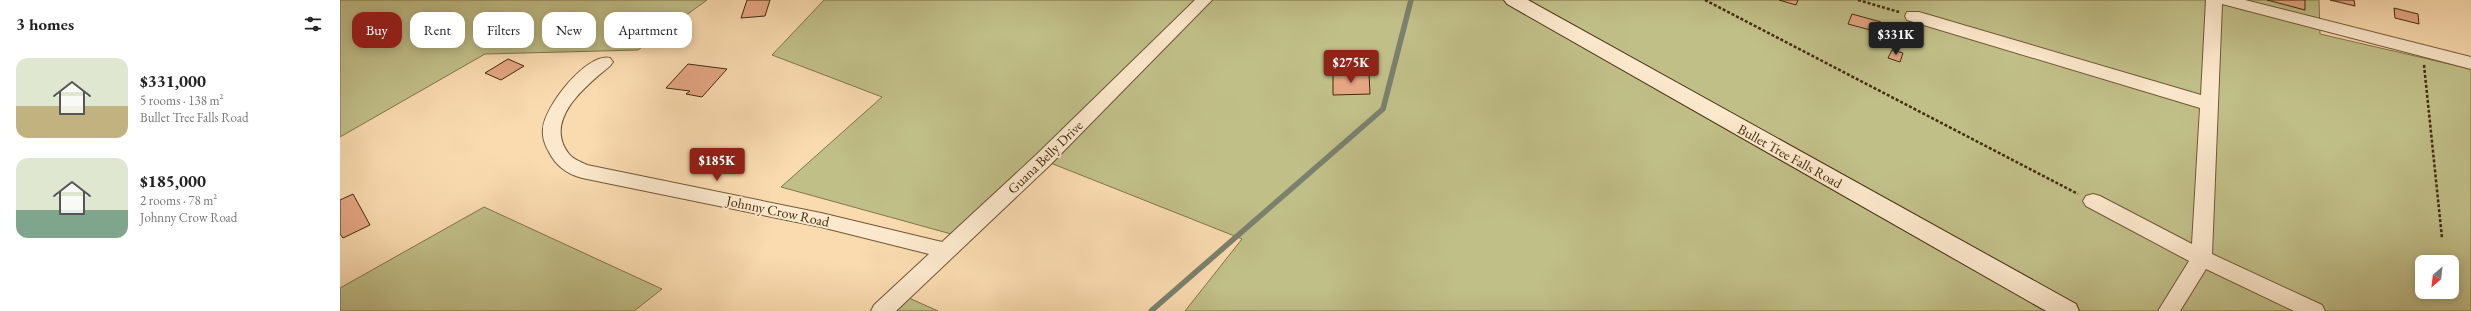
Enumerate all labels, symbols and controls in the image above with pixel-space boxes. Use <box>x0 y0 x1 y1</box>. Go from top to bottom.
chip: Buy <box>352 12 402 48</box>
chip: Rent <box>410 12 465 48</box>
chip: Filters <box>473 12 534 48</box>
chip: New <box>542 12 596 48</box>
chip: Apartment <box>604 12 692 48</box>
text: 3 homes <box>16 13 74 35</box>
icon: filters <box>302 13 324 35</box>
pin: $331K <box>1868 22 1924 56</box>
text: $331K <box>1878 26 1914 43</box>
pin: $275K <box>1323 50 1379 84</box>
text: $275K <box>1333 54 1369 71</box>
text: $331,000 <box>140 70 206 92</box>
icon: home <box>48 74 96 122</box>
text: 5 rooms · 138 m² <box>140 92 224 109</box>
text: Bullet Tree Falls Road <box>140 109 249 126</box>
street label: Guana Belly Drive <box>1003 116 1087 198</box>
street label: Bullet Tree Falls Road <box>1735 120 1846 193</box>
pin: $185K <box>689 148 745 182</box>
text: $185K <box>699 152 735 169</box>
text: $185,000 <box>140 170 206 192</box>
icon: home <box>48 174 96 222</box>
street label: Johnny Crow Road <box>724 191 832 231</box>
text: 2 rooms · 78 m² <box>140 192 217 209</box>
text: Johnny Crow Road <box>140 209 237 226</box>
north arrow <box>2415 255 2459 299</box>
map controls <box>2415 255 2459 299</box>

